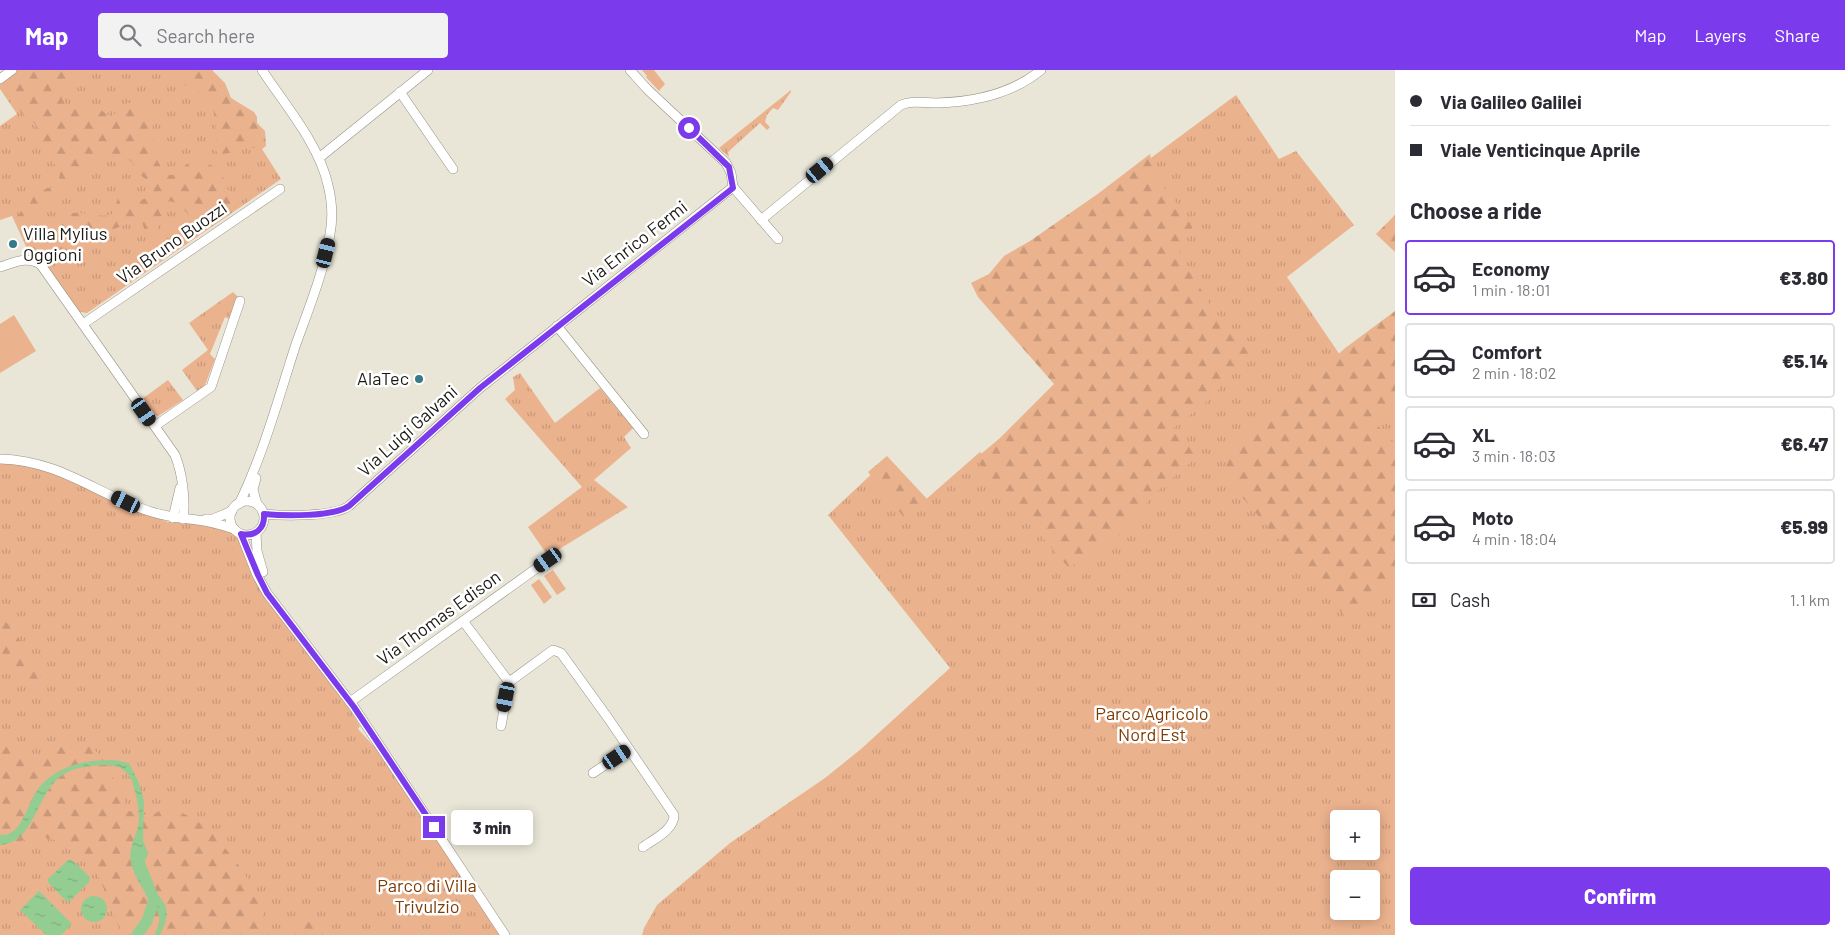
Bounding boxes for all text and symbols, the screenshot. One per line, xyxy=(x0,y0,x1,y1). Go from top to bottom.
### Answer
search box xyxy=(98,13,448,58)
text: Map xyxy=(25,21,68,50)
icon: search xyxy=(116,21,144,49)
text: Search here xyxy=(156,24,255,47)
text: Map xyxy=(1634,24,1666,46)
text: Layers xyxy=(1694,24,1747,46)
text: Share xyxy=(1775,24,1820,46)
text: Via Galileo Galilei xyxy=(1440,90,1582,113)
route start xyxy=(678,117,700,139)
text: Viale Venticinque Aprile xyxy=(1440,138,1640,161)
car xyxy=(803,155,836,185)
street label: Via Enrico Fermi xyxy=(577,195,691,291)
street label: Via Bruno Buozzi xyxy=(112,196,231,288)
text: Choose a ride xyxy=(1410,197,1542,223)
place label: Villa Mylius Oggioni xyxy=(23,222,108,265)
car xyxy=(315,237,336,269)
marker: Villa Mylius Oggioni xyxy=(7,238,19,250)
icon: car xyxy=(1412,255,1457,300)
text: Economy xyxy=(1472,257,1550,280)
text: €3.80 xyxy=(1779,266,1828,289)
text: 1 min · 18:01 xyxy=(1472,280,1550,299)
icon: car xyxy=(1412,338,1457,383)
text: Comfort xyxy=(1472,340,1542,363)
text: €5.14 xyxy=(1782,349,1828,372)
text: 2 min · 18:02 xyxy=(1472,363,1556,382)
place label: AlaTec xyxy=(357,367,409,389)
marker: AlaTec xyxy=(413,373,425,385)
street label: Via Luigi Galvani xyxy=(353,380,462,481)
car xyxy=(129,395,158,429)
icon: car xyxy=(1412,421,1457,466)
text: XL xyxy=(1472,423,1495,446)
text: €6.47 xyxy=(1781,432,1828,455)
text: 3 min · 18:03 xyxy=(1472,446,1556,465)
car xyxy=(109,489,142,515)
icon: car xyxy=(1412,504,1457,549)
text: Moto xyxy=(1472,506,1514,529)
text: €5.99 xyxy=(1780,515,1828,538)
text: 4 min · 18:04 xyxy=(1472,529,1557,548)
car xyxy=(531,545,564,575)
street label: Via Thomas Edison xyxy=(372,565,505,669)
icon: cash xyxy=(1410,586,1438,614)
text: Cash xyxy=(1450,588,1491,611)
text: 1.1 km xyxy=(1790,590,1830,609)
car xyxy=(495,681,516,713)
park label: Parco Agricolo Nord Est xyxy=(1095,702,1209,745)
car xyxy=(600,742,633,772)
callout: 3 min xyxy=(452,810,534,844)
map controls xyxy=(1330,810,1380,920)
button: + xyxy=(1330,810,1380,860)
route end xyxy=(423,816,445,838)
text: 3 min xyxy=(473,818,511,837)
button: Confirm xyxy=(1410,867,1830,925)
button: − xyxy=(1330,870,1380,920)
park label: Parco di Villa Trivulzio xyxy=(377,874,477,917)

